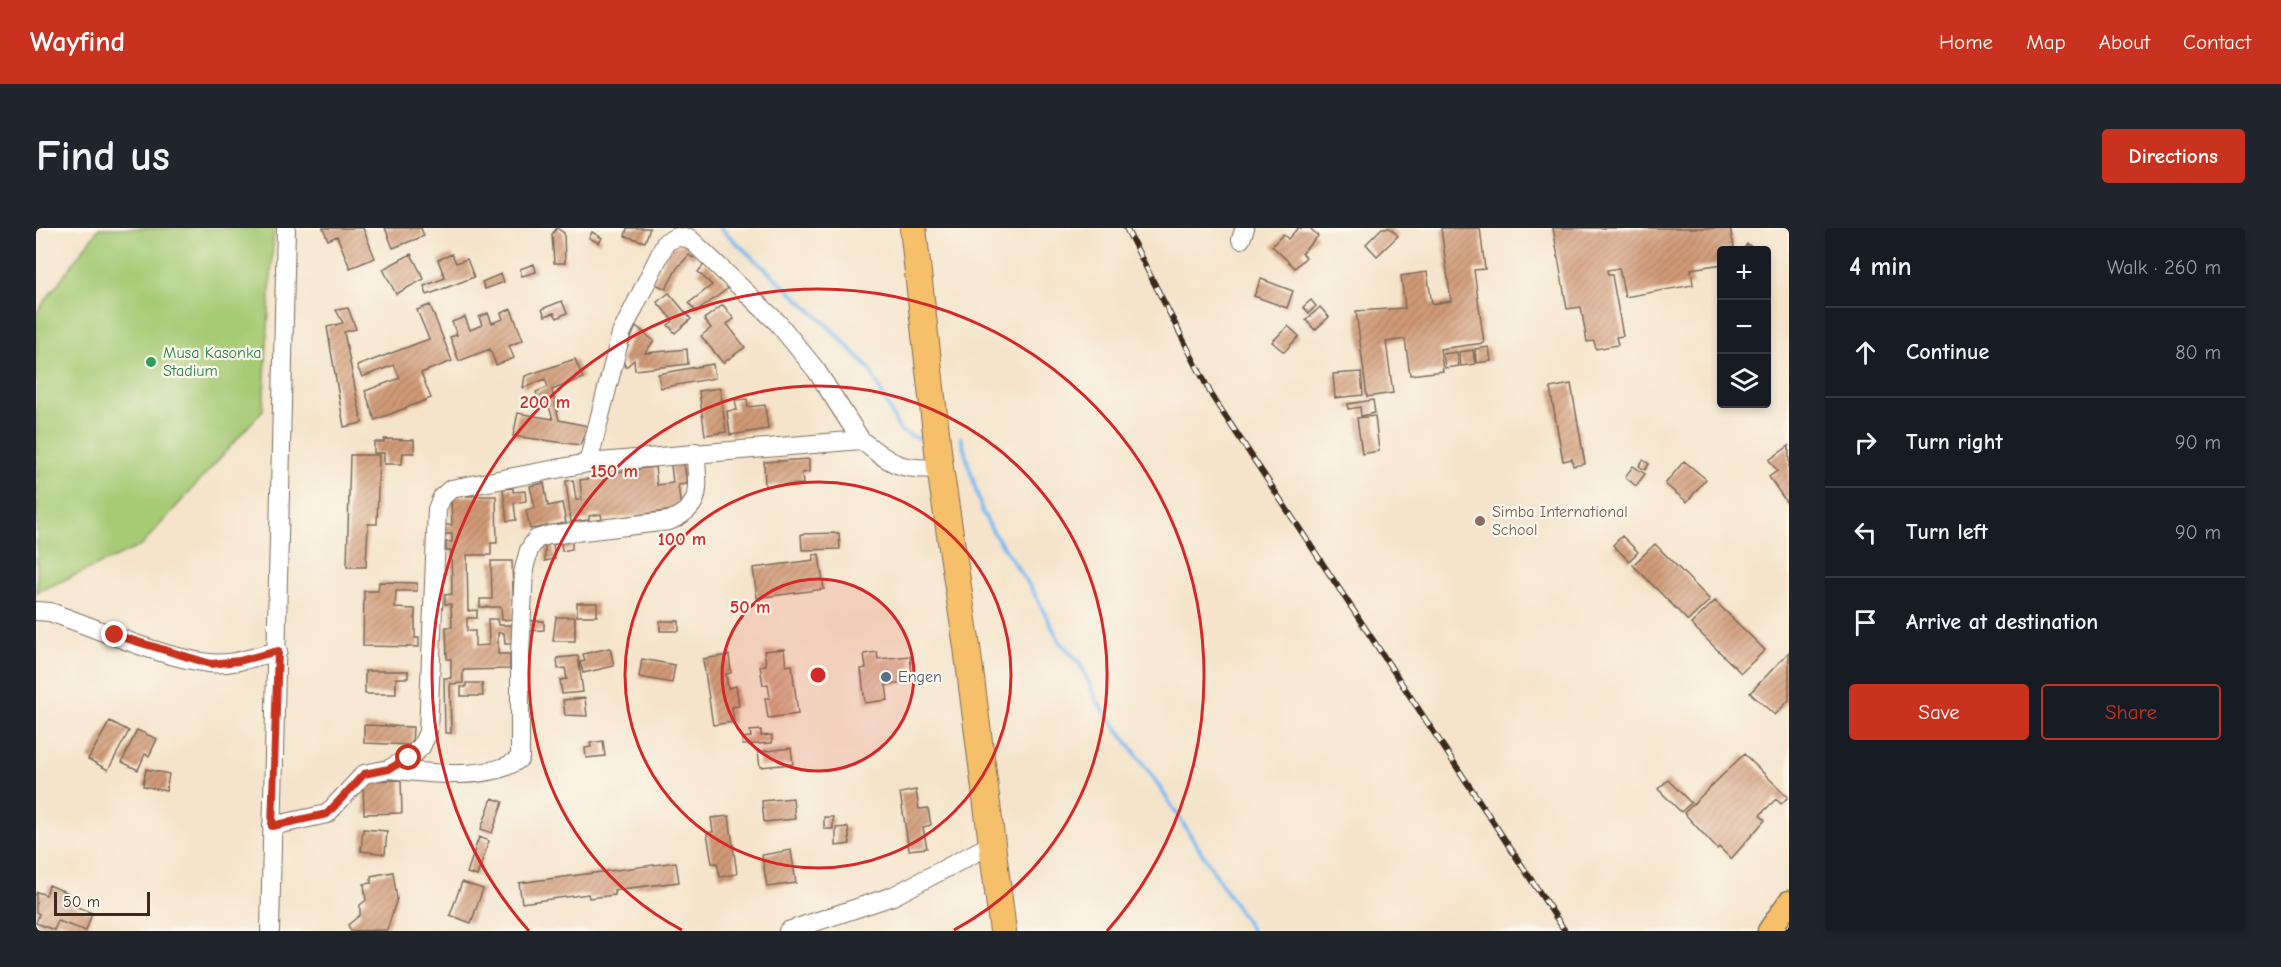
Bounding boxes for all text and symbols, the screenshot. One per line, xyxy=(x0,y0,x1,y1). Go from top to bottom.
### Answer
text: Wayfind xyxy=(30,26,125,58)
text: Home xyxy=(1939,30,1993,54)
text: Map xyxy=(2026,30,2066,54)
text: About xyxy=(2099,30,2150,54)
text: Contact xyxy=(2183,30,2251,54)
button: Directions xyxy=(2102,129,2245,183)
text: Find us xyxy=(36,132,170,181)
map controls xyxy=(1717,246,1771,408)
button: + xyxy=(1717,246,1771,300)
text: 4 min xyxy=(1849,252,1912,282)
text: Walk · 260 m xyxy=(2107,256,2221,279)
button: − xyxy=(1717,300,1771,354)
icon: ahead xyxy=(1849,336,1882,369)
text: Continue xyxy=(1906,339,1989,365)
text: 80 m xyxy=(2175,341,2221,364)
place label: Musa Kasonka Stadium xyxy=(163,344,262,380)
button: layers xyxy=(1717,354,1771,408)
marker: Musa Kasonka Stadium xyxy=(144,355,158,369)
text: 200 m xyxy=(520,392,570,413)
icon: right xyxy=(1849,426,1882,459)
text: Turn right xyxy=(1906,429,2003,455)
text: 90 m xyxy=(2175,431,2221,454)
text: 150 m xyxy=(590,461,638,482)
place label: Simba International School xyxy=(1492,503,1628,539)
marker: Simba International School xyxy=(1473,514,1487,528)
icon: left xyxy=(1849,516,1882,549)
text: Turn left xyxy=(1906,519,1988,545)
text: 90 m xyxy=(2175,521,2221,544)
text: 100 m xyxy=(658,529,706,550)
text: 50 m xyxy=(730,597,770,618)
icon: arrive xyxy=(1849,606,1882,639)
text: Arrive at destination xyxy=(1906,609,2098,635)
route end xyxy=(101,621,127,647)
centre of rings xyxy=(808,665,828,685)
place label: Engen xyxy=(898,668,942,686)
marker: Engen xyxy=(879,670,893,684)
button: Save xyxy=(1849,684,2029,740)
button: Share xyxy=(2041,684,2221,740)
route start xyxy=(395,744,421,770)
scale bar xyxy=(54,889,150,916)
text: 50 m xyxy=(63,893,100,911)

